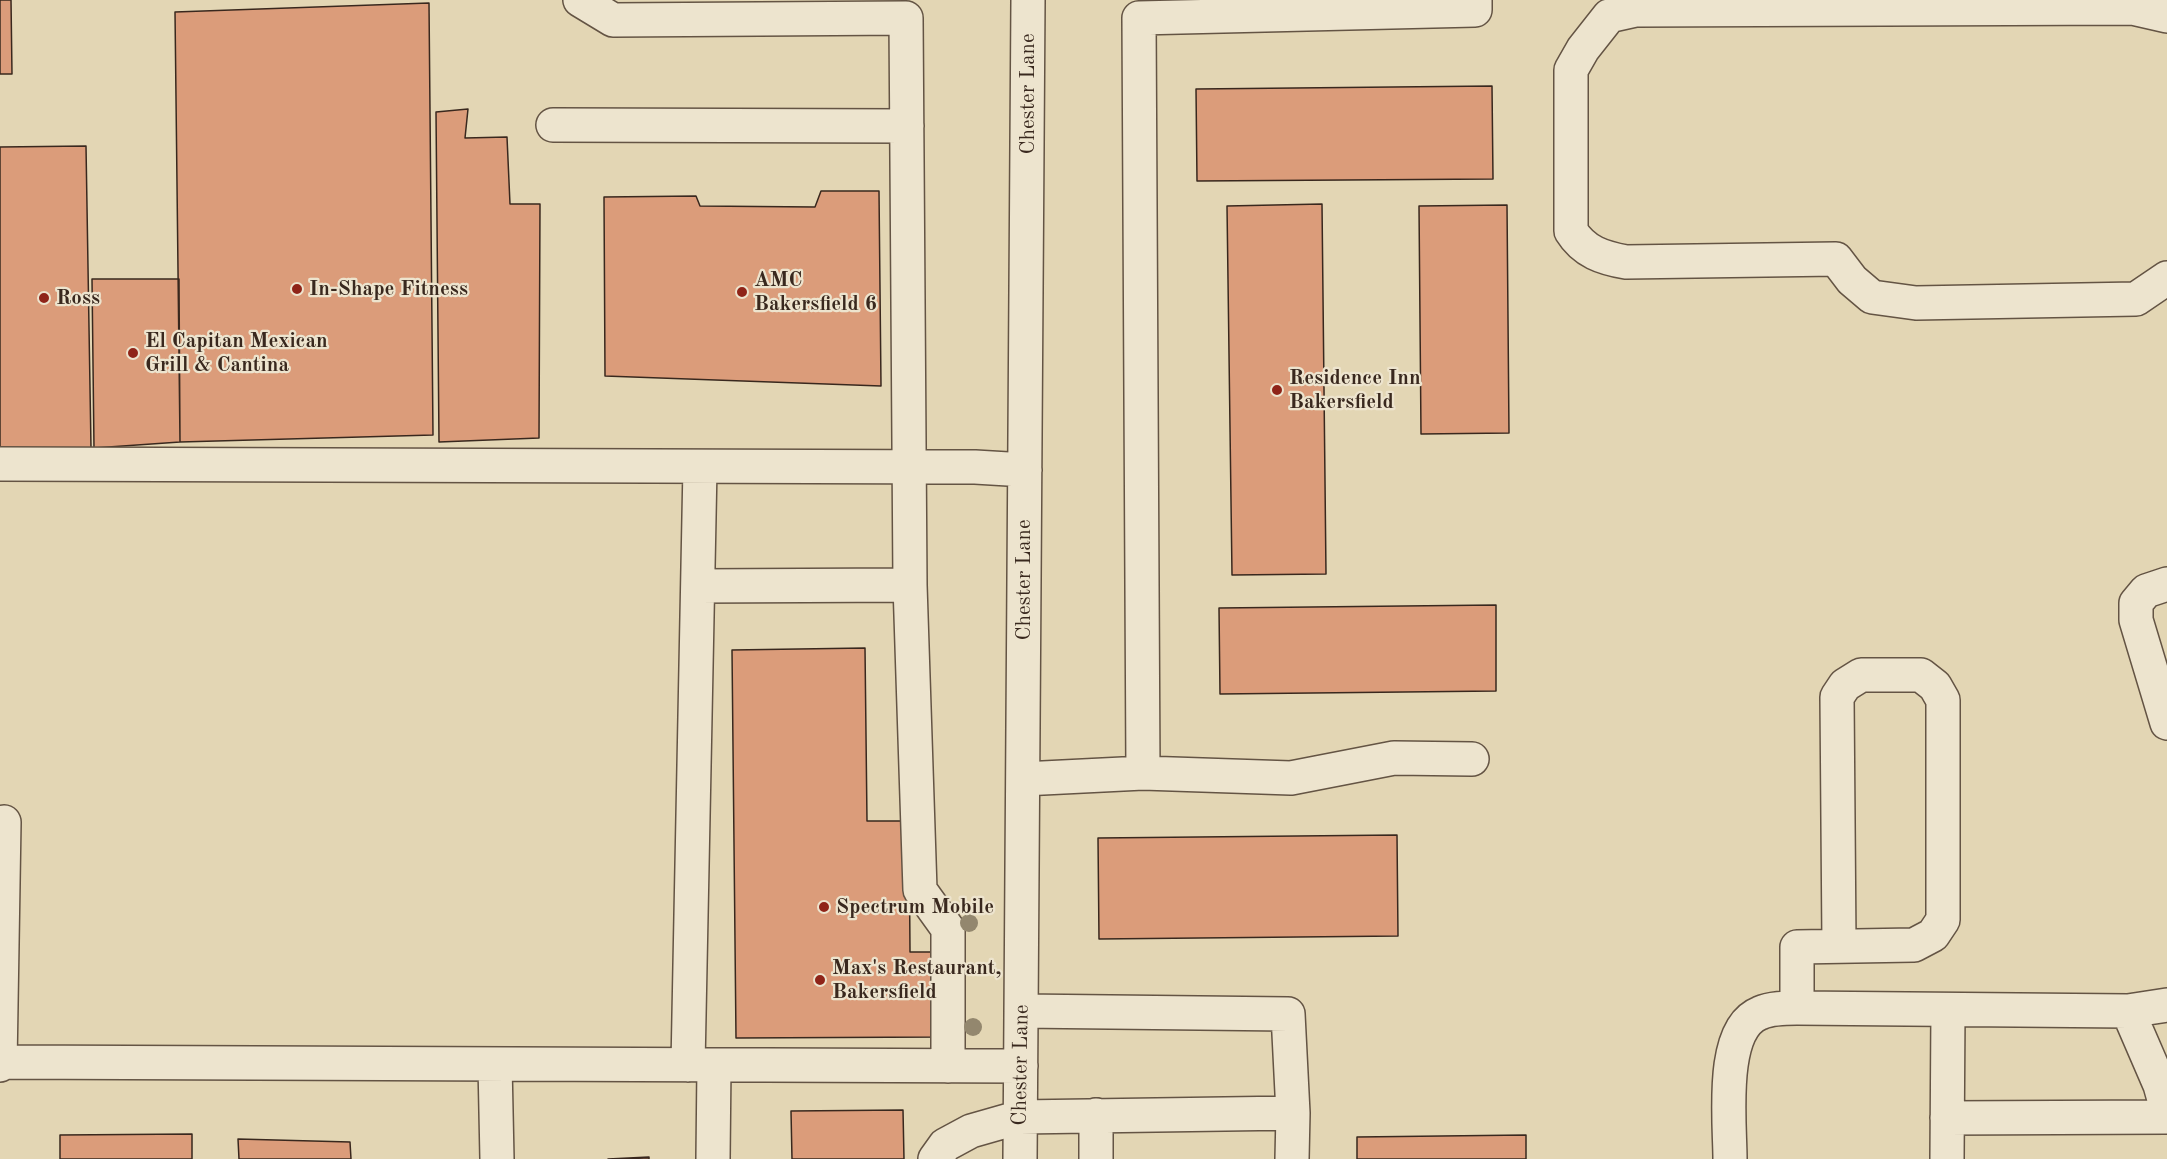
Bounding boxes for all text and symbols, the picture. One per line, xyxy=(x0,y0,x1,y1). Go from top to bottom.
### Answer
street label: Chester Lane xyxy=(1015,33,1041,155)
place label: AMC Bakersfield 6 xyxy=(754,267,877,317)
place label: In-Shape Fitness xyxy=(309,276,468,302)
marker: In-Shape Fitness xyxy=(290,282,304,296)
place label: Ross xyxy=(56,285,100,311)
marker: AMC Bakersfield 6 xyxy=(735,285,749,299)
marker: Ross xyxy=(37,291,51,305)
place label: El Capitan Mexican Grill & Cantina xyxy=(145,328,328,378)
marker: El Capitan Mexican Grill & Cantina xyxy=(126,346,140,360)
place label: Residence Inn Bakersfield xyxy=(1289,365,1421,415)
marker: Residence Inn Bakersfield xyxy=(1270,383,1284,397)
street label: Chester Lane xyxy=(1011,519,1037,641)
place label: Spectrum Mobile xyxy=(836,894,994,920)
marker: Spectrum Mobile xyxy=(817,900,831,914)
place label: Max's Restaurant, Bakersfield xyxy=(832,955,1001,1005)
marker: Max's Restaurant, Bakersfield xyxy=(813,973,827,987)
street label: Chester Lane xyxy=(1007,1004,1035,1126)

